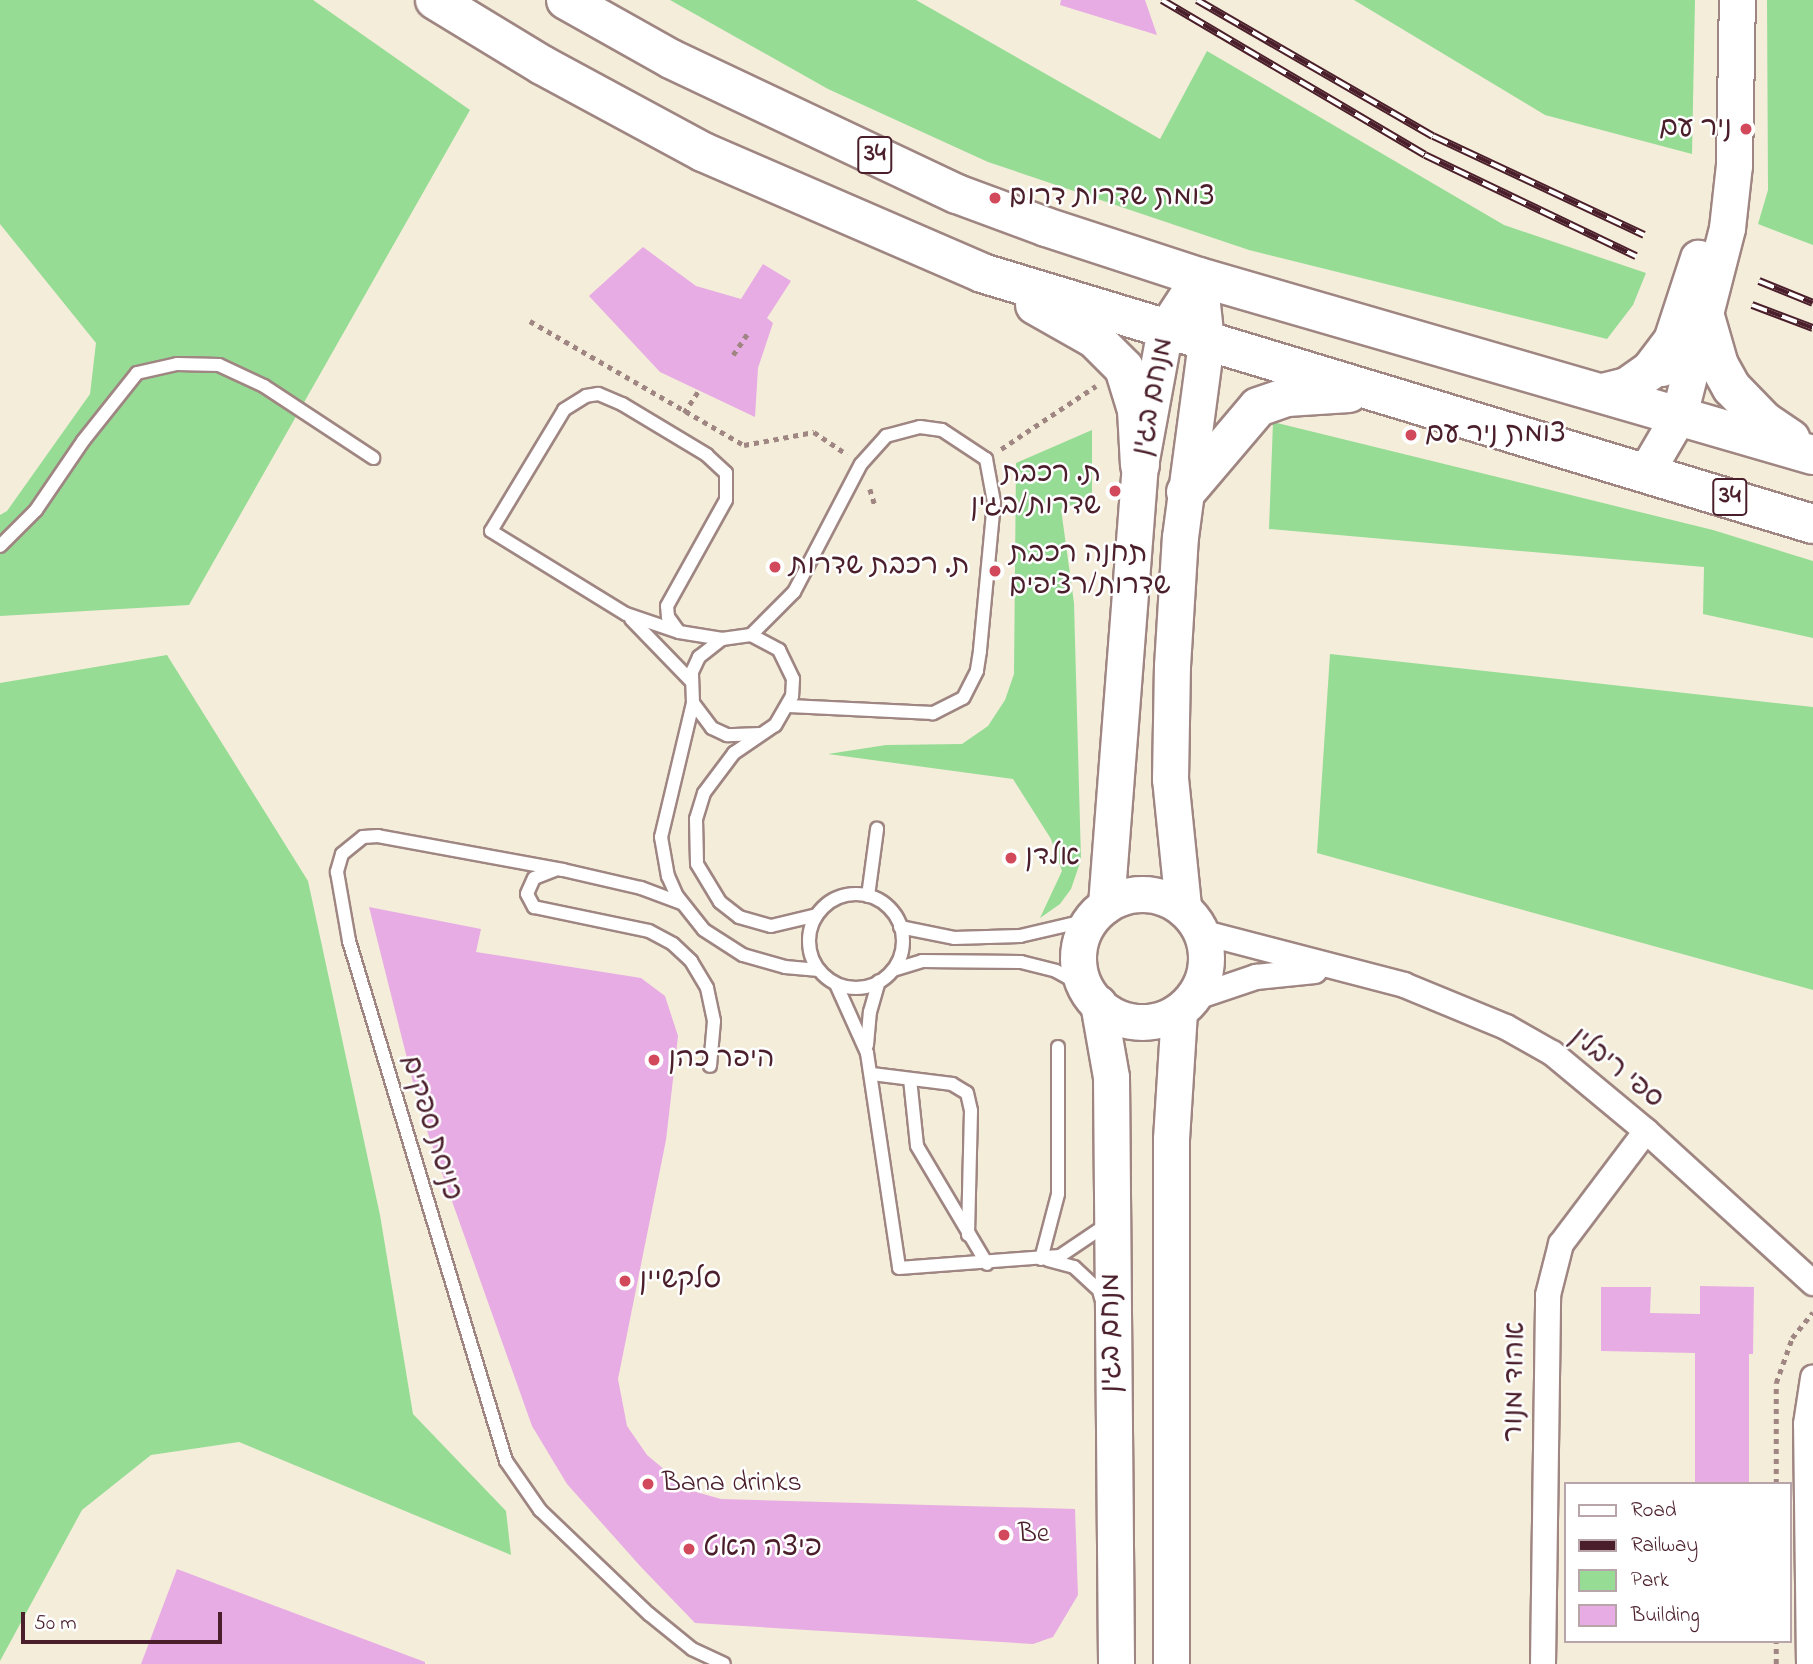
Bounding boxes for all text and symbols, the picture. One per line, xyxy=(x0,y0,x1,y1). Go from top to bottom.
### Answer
place label: ניר עם xyxy=(1659,112,1732,146)
marker: ניר עם xyxy=(1738,121,1754,137)
road number: 34 xyxy=(856,132,894,178)
place label: צומת שדרות דרום xyxy=(1009,181,1215,215)
marker: צומת שדרות דרום xyxy=(987,190,1003,206)
street label: מנחם בגין xyxy=(1126,335,1182,459)
place label: צומת ניר עם xyxy=(1425,418,1566,452)
marker: צומת ניר עם xyxy=(1403,427,1419,443)
place label: ת. רכבת שדרות/בגין xyxy=(970,458,1101,524)
road number: 34 xyxy=(1711,475,1749,520)
marker: ת. רכבת שדרות/בגין xyxy=(1107,483,1123,499)
place label: תחנה רכבת שדרות/רציפים xyxy=(1009,538,1171,604)
place label: ת. רכבת שדרות xyxy=(789,550,970,584)
marker: ת. רכבת שדרות xyxy=(767,559,783,575)
marker: תחנה רכבת שדרות/רציפים xyxy=(987,563,1003,579)
place label: אלדן xyxy=(1025,841,1080,875)
marker: אלדן xyxy=(1003,850,1019,866)
street label: ספי ריבלין xyxy=(1562,1021,1670,1117)
place label: היפר כהן xyxy=(668,1043,775,1077)
street label: כניסת ספקים xyxy=(392,1051,468,1205)
marker: היפר כהן xyxy=(646,1052,662,1068)
place label: סלקשיין xyxy=(639,1264,721,1298)
marker: סלקשיין xyxy=(617,1273,633,1289)
street label: מנחם בגין xyxy=(1095,1273,1129,1393)
street label: אהוד מנור xyxy=(1498,1322,1534,1442)
place label: Bana drinks xyxy=(662,1467,802,1501)
marker: Bana drinks xyxy=(640,1476,656,1492)
legend xyxy=(1564,1482,1792,1643)
text: Road xyxy=(1631,1496,1677,1526)
place label: Be xyxy=(1018,1518,1049,1552)
marker: Be xyxy=(996,1527,1012,1543)
text: Railway xyxy=(1631,1531,1698,1561)
place label: פיצה האט xyxy=(703,1532,822,1566)
marker: פיצה האט xyxy=(681,1541,697,1557)
text: Park xyxy=(1631,1566,1669,1596)
scale bar xyxy=(24,1598,226,1642)
text: Building xyxy=(1631,1601,1700,1631)
text: 50 m xyxy=(34,1609,77,1639)

